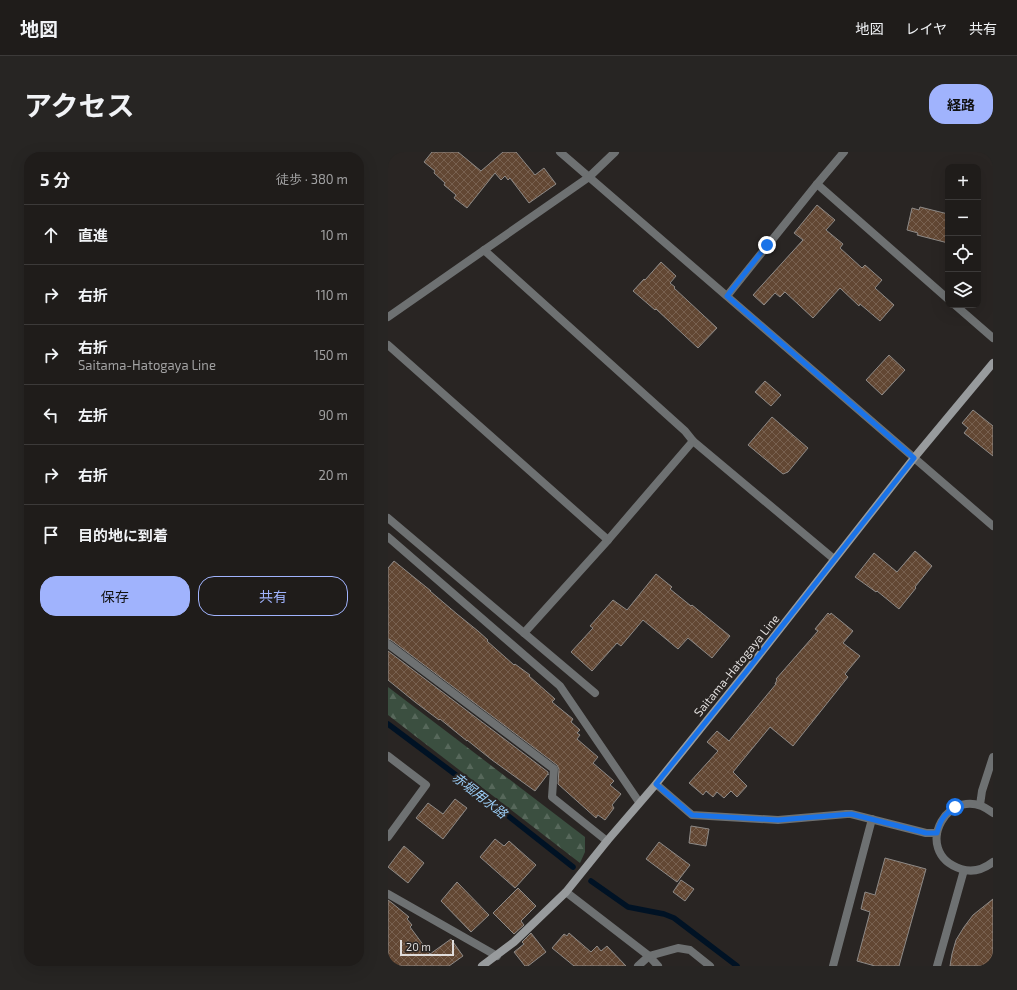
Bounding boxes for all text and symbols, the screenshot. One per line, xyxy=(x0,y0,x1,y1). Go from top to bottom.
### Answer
text: 地図 xyxy=(20,17,58,40)
text: 地図 xyxy=(855,20,883,37)
text: レイヤ xyxy=(905,20,947,37)
text: 共有 xyxy=(969,20,997,37)
button: 経路 xyxy=(929,84,993,124)
text: アクセス xyxy=(24,88,135,122)
map controls xyxy=(945,164,981,308)
button: + xyxy=(945,164,981,200)
text: 5 分 xyxy=(40,169,70,189)
text: 徒歩 · 380 m xyxy=(276,171,348,187)
button: − xyxy=(945,200,981,236)
icon: ahead xyxy=(40,224,62,246)
text: 直進 xyxy=(78,226,108,244)
text: 10 m xyxy=(321,227,348,243)
route end xyxy=(758,236,776,254)
button: locate xyxy=(945,236,981,272)
button: layers xyxy=(945,272,981,308)
icon: right xyxy=(40,284,62,306)
text: 右折 xyxy=(78,286,108,304)
text: 110 m xyxy=(316,287,348,303)
text: 右折 xyxy=(78,338,108,356)
icon: right xyxy=(40,344,62,366)
text: 150 m xyxy=(314,347,348,363)
text: Saitama-Hatogaya Line xyxy=(78,357,216,373)
icon: left xyxy=(40,404,62,426)
text: 左折 xyxy=(78,406,108,424)
text: 90 m xyxy=(318,407,348,423)
icon: right xyxy=(40,464,62,486)
text: 右折 xyxy=(78,466,108,484)
text: 20 m xyxy=(319,467,348,483)
icon: arrive xyxy=(40,524,62,546)
text: 目的地に到着 xyxy=(78,526,168,544)
button: 保存 xyxy=(40,576,190,616)
button: 共有 xyxy=(198,576,348,616)
street label: Saitama-Hatogaya Line xyxy=(691,611,781,719)
water label: 赤堀用水路 xyxy=(449,769,511,822)
route start xyxy=(946,798,964,816)
scale bar xyxy=(400,938,454,957)
text: 20 m xyxy=(406,940,431,953)

